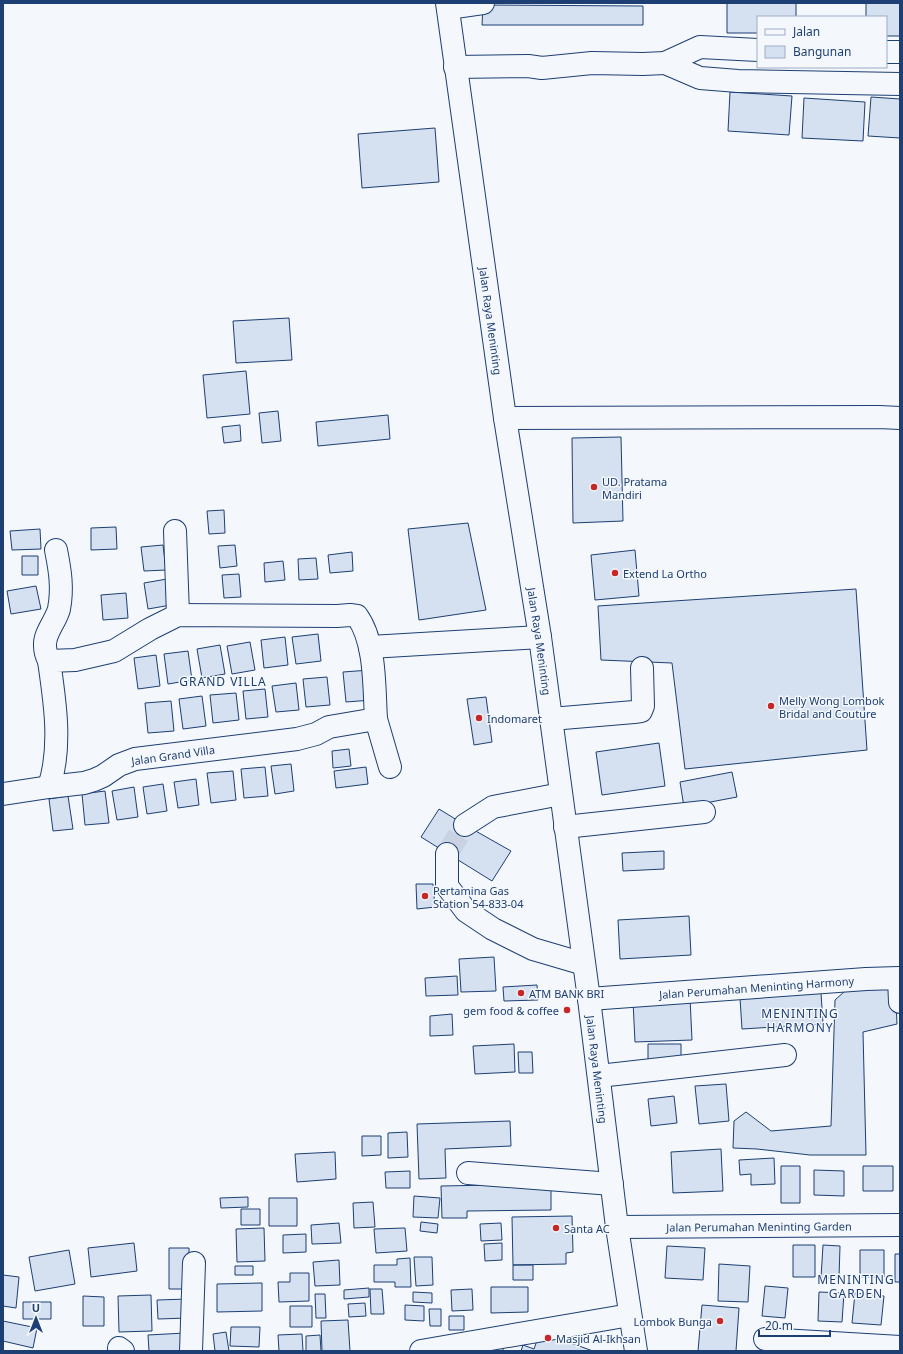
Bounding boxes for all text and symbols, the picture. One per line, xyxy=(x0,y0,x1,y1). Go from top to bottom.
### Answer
legend xyxy=(757,16,887,68)
text: Jalan xyxy=(792,23,820,40)
text: Bangunan xyxy=(793,43,851,60)
street label: Jalan Raya Meninting xyxy=(476,265,506,376)
place label: UD. Pratama Mandiri xyxy=(602,474,667,502)
marker: UD. Pratama Mandiri xyxy=(589,482,599,492)
place label: Extend La Ortho xyxy=(623,566,707,581)
marker: Extend La Ortho xyxy=(610,568,620,578)
street label: Jalan Raya Meninting xyxy=(525,585,555,696)
district label: GRAND VILLA xyxy=(179,673,267,690)
place label: Melly Wong Lombok Bridal and Couture xyxy=(779,693,885,721)
marker: Melly Wong Lombok Bridal and Couture xyxy=(766,701,776,711)
place label: Indomaret xyxy=(487,711,542,726)
marker: Indomaret xyxy=(474,713,484,723)
street label: Jalan Grand Villa xyxy=(129,742,216,768)
place label: Pertamina Gas Station 54-833-04 xyxy=(433,883,524,911)
marker: Pertamina Gas Station 54-833-04 xyxy=(420,891,430,901)
street label: Jalan Perumahan Meninting Harmony xyxy=(658,972,855,1001)
place label: ATM BANK BRI xyxy=(529,986,604,1001)
marker: ATM BANK BRI xyxy=(516,988,526,998)
place label: gem food & coffee xyxy=(463,1003,559,1018)
marker: gem food & coffee xyxy=(562,1005,572,1015)
district label: MENINTING HARMONY xyxy=(761,1005,839,1036)
street label: Jalan Raya Meninting xyxy=(583,1014,612,1124)
street label: Jalan Perumahan Meninting Garden xyxy=(665,1218,852,1234)
place label: Santa AC xyxy=(564,1221,610,1236)
marker: Santa AC xyxy=(551,1223,561,1233)
district label: MENINTING GARDEN xyxy=(817,1271,895,1302)
north arrow xyxy=(16,1298,56,1338)
text: U xyxy=(32,1300,40,1315)
scale bar xyxy=(759,1312,830,1338)
place label: Lombok Bunga xyxy=(633,1314,712,1329)
marker: Lombok Bunga xyxy=(715,1316,725,1326)
text: 20 m xyxy=(765,1317,793,1334)
place label: Masjid Al-Ikhsan xyxy=(556,1331,641,1346)
marker: Masjid Al-Ikhsan xyxy=(543,1333,553,1343)

